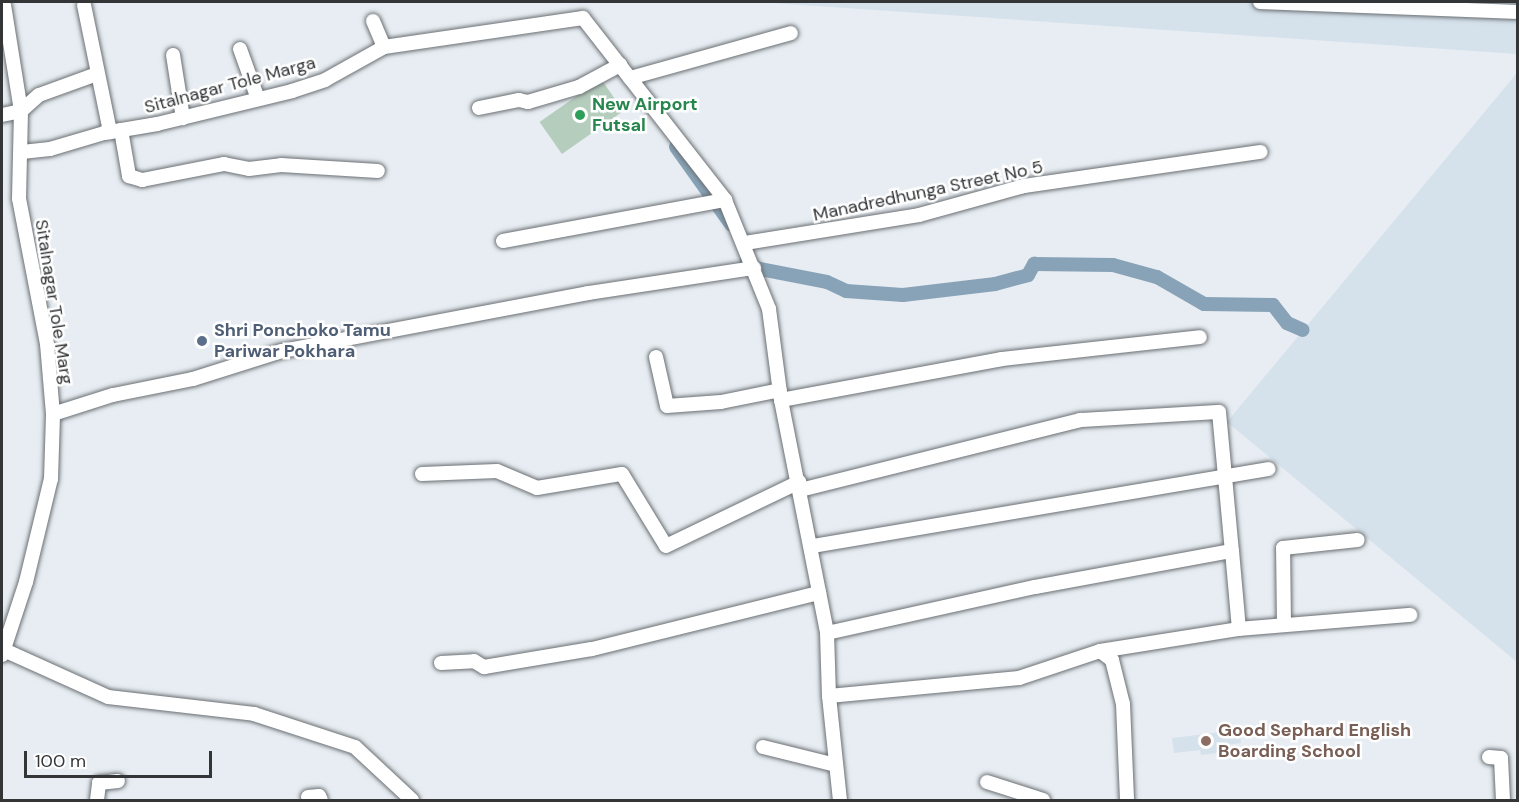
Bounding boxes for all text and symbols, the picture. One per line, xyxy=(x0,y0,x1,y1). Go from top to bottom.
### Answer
street label: Sitalnagar Tole Marga xyxy=(142,52,318,118)
place label: New Airport Futsal xyxy=(592,94,698,136)
marker: New Airport Futsal xyxy=(573,108,587,122)
street label: Manadredhunga Street No 5 xyxy=(811,156,1045,226)
street label: Sitalnagar Tole Marg xyxy=(30,218,78,386)
place label: Shri Ponchoko Tamu Pariwar Pokhara xyxy=(214,320,391,362)
marker: Shri Ponchoko Tamu Pariwar Pokhara xyxy=(195,334,209,348)
place label: Good Sephard English Boarding School xyxy=(1218,720,1411,762)
marker: Good Sephard English Boarding School xyxy=(1199,734,1213,748)
scale bar xyxy=(27,739,214,777)
text: 100 m xyxy=(35,749,86,773)

